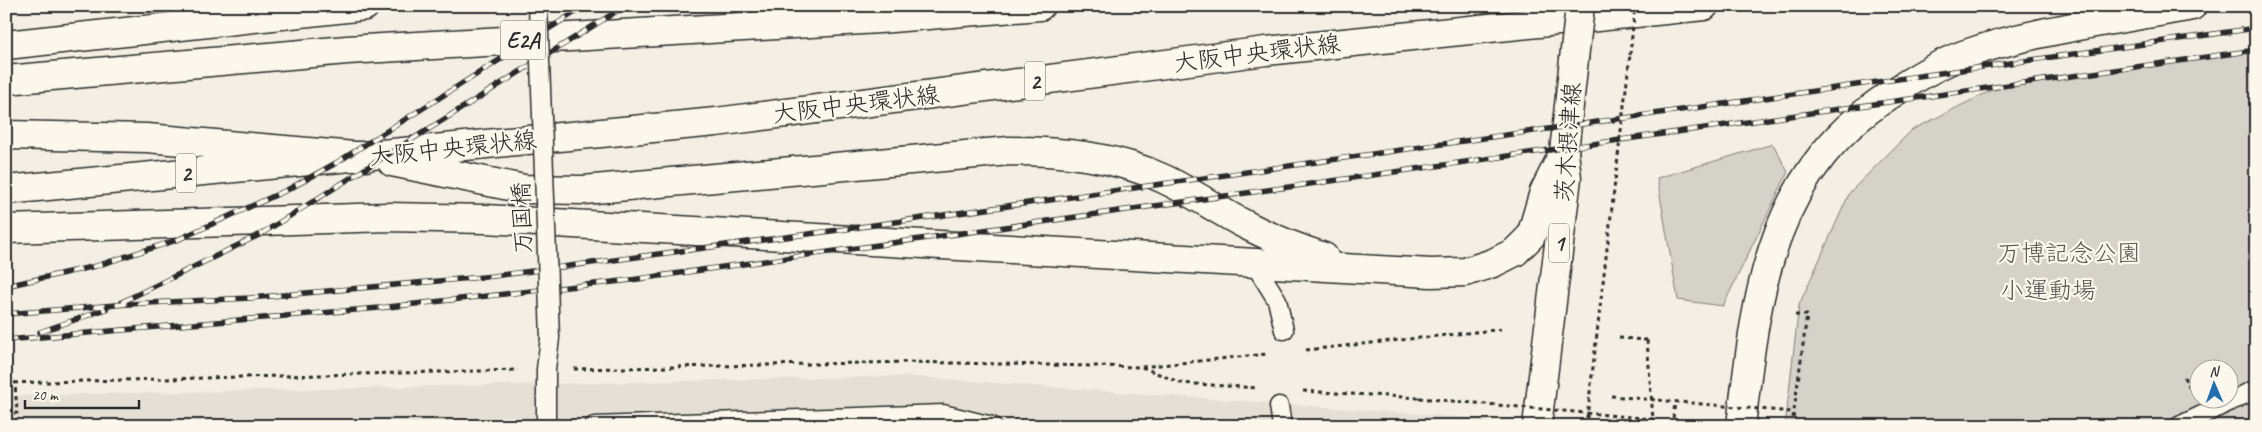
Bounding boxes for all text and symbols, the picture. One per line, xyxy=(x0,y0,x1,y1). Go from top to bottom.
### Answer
road number: E2A xyxy=(500,20,546,60)
street label: 大阪中央環状線 xyxy=(1172,28,1342,78)
road number: 2 xyxy=(1025,61,1045,100)
street label: 大阪中央環状線 xyxy=(771,79,941,129)
street label: 茨木摂津線 xyxy=(1549,81,1587,203)
street label: 大阪中央環状線 xyxy=(368,124,538,172)
road number: 2 xyxy=(176,154,196,192)
street label: 万国橋 xyxy=(506,181,538,255)
road number: 1 xyxy=(1549,224,1569,262)
park label: 万博記念公園 xyxy=(1997,238,2141,268)
park label: 小運動場 xyxy=(2000,275,2096,305)
north arrow xyxy=(2190,360,2240,410)
text: N xyxy=(2209,363,2221,380)
scale bar xyxy=(25,377,139,409)
text: 20 m xyxy=(32,386,59,405)

